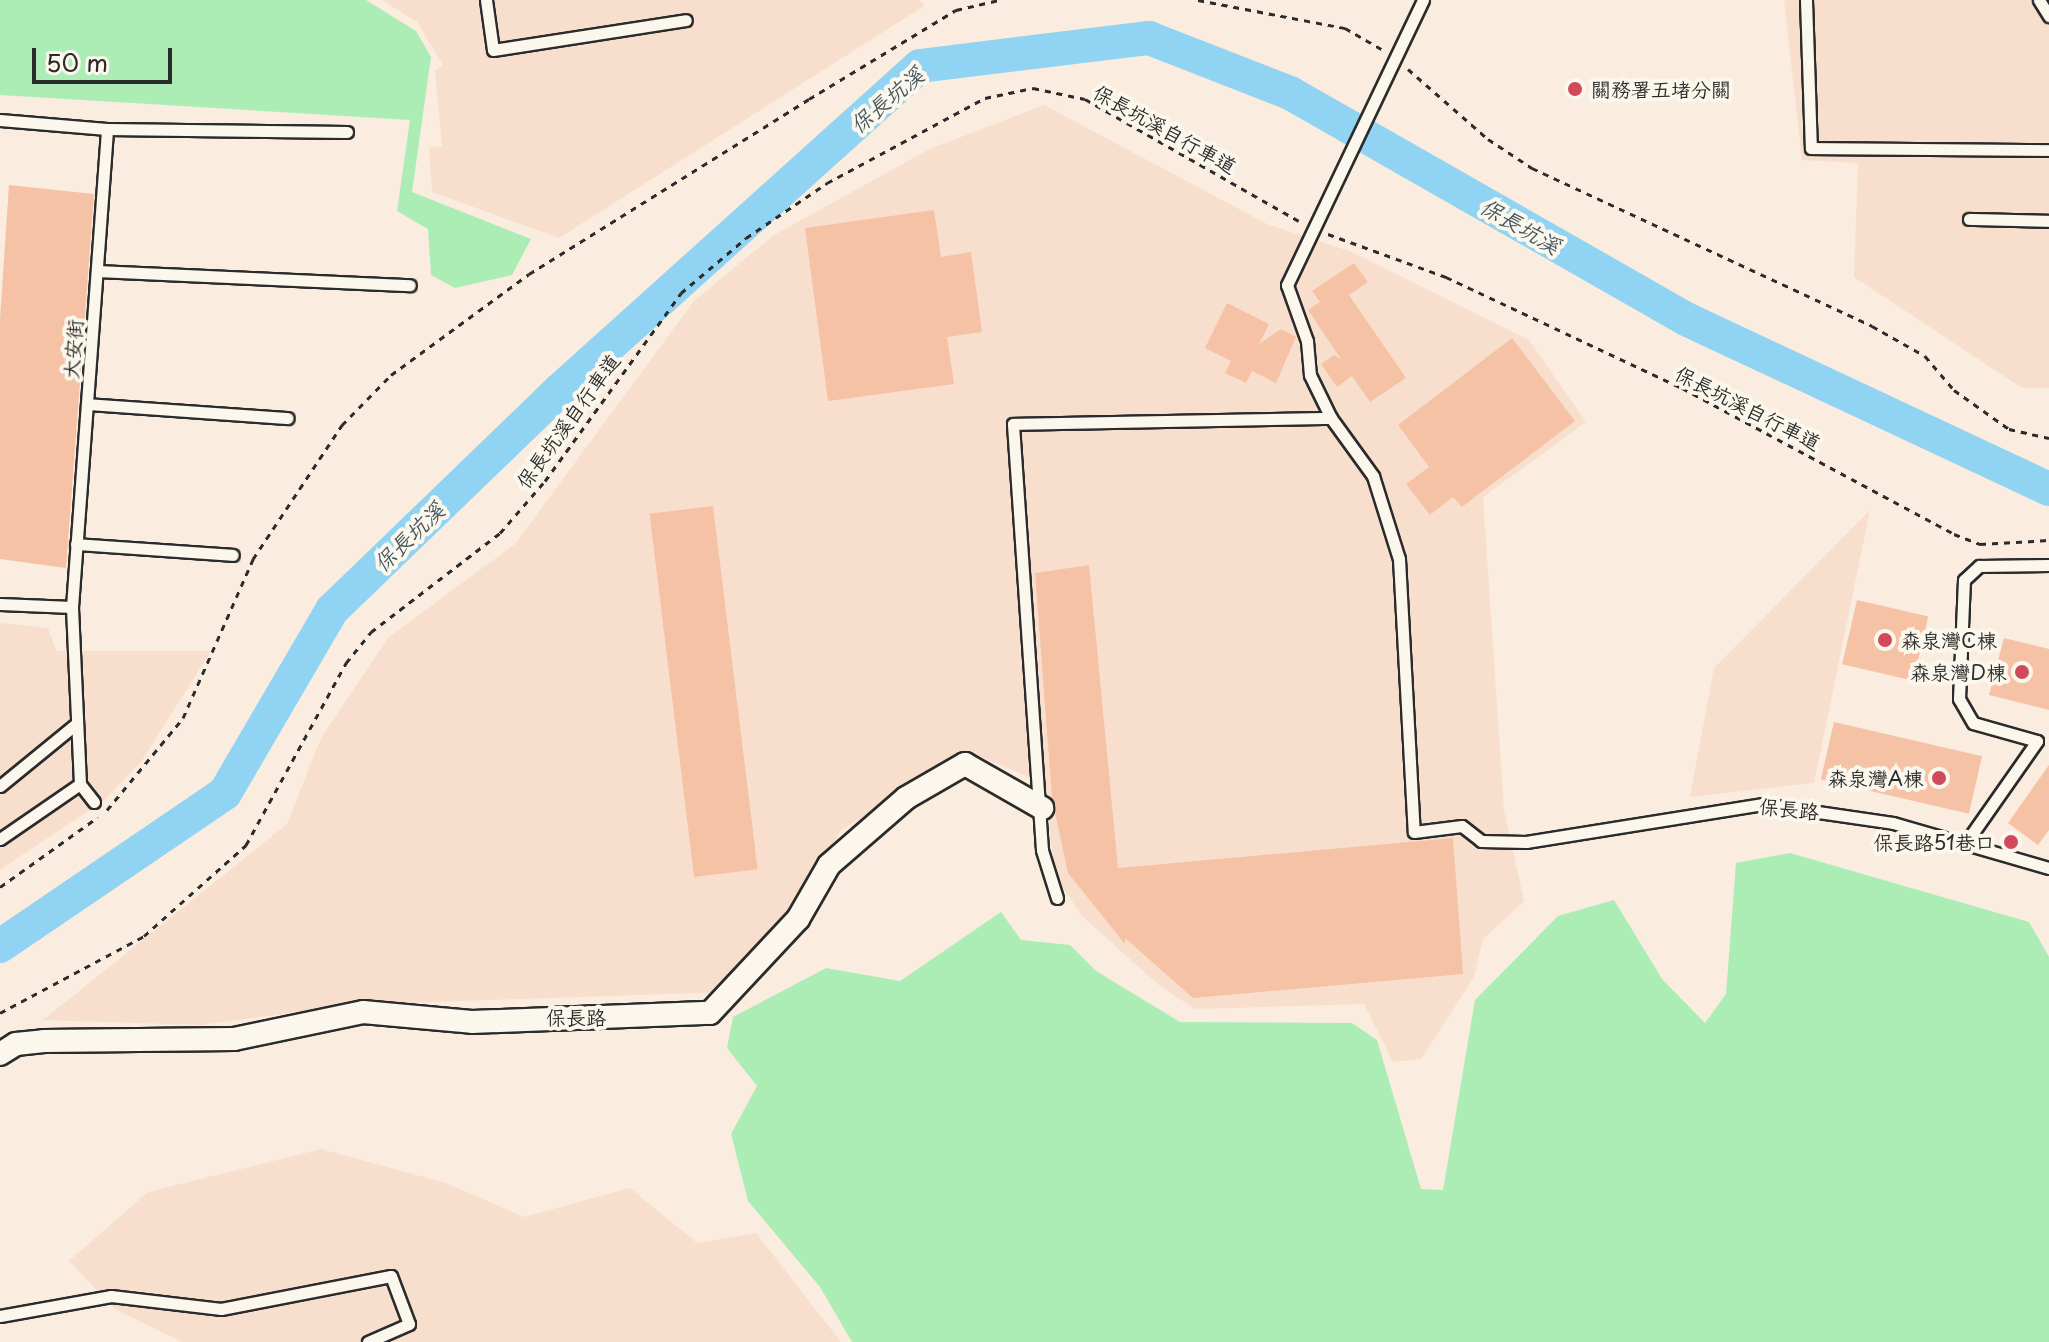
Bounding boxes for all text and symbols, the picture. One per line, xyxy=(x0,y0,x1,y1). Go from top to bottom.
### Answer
scale bar xyxy=(36,32,176,82)
text: 50 m xyxy=(46,44,108,80)
water label: 保長坑溪 xyxy=(844,61,928,137)
place label: 關務署五堵分關 xyxy=(1591,77,1731,101)
street label: 保長坑溪自行車道 xyxy=(1089,80,1241,178)
marker: 關務署五堵分關 xyxy=(1566,80,1584,98)
water label: 保長坑溪 xyxy=(1476,192,1566,258)
street label: 大安街 xyxy=(59,318,87,380)
street label: 保長坑溪自行車道 xyxy=(511,349,625,493)
street label: 保長坑溪自行車道 xyxy=(1671,361,1825,455)
water label: 保長坑溪 xyxy=(367,496,449,576)
place label: 森泉灣C棟 xyxy=(1901,628,1996,652)
marker: 森泉灣C棟 xyxy=(1876,631,1894,649)
place label: 森泉灣D棟 xyxy=(1910,660,2006,684)
marker: 森泉灣D棟 xyxy=(2013,663,2031,681)
place label: 森泉灣A棟 xyxy=(1828,766,1923,790)
marker: 森泉灣A棟 xyxy=(1930,769,1948,787)
street label: 保長路 xyxy=(1758,794,1820,824)
place label: 保長路51巷口 xyxy=(1874,830,1995,854)
marker: 保長路51巷口 xyxy=(2002,833,2020,851)
street label: 保長路 xyxy=(546,1005,606,1029)

